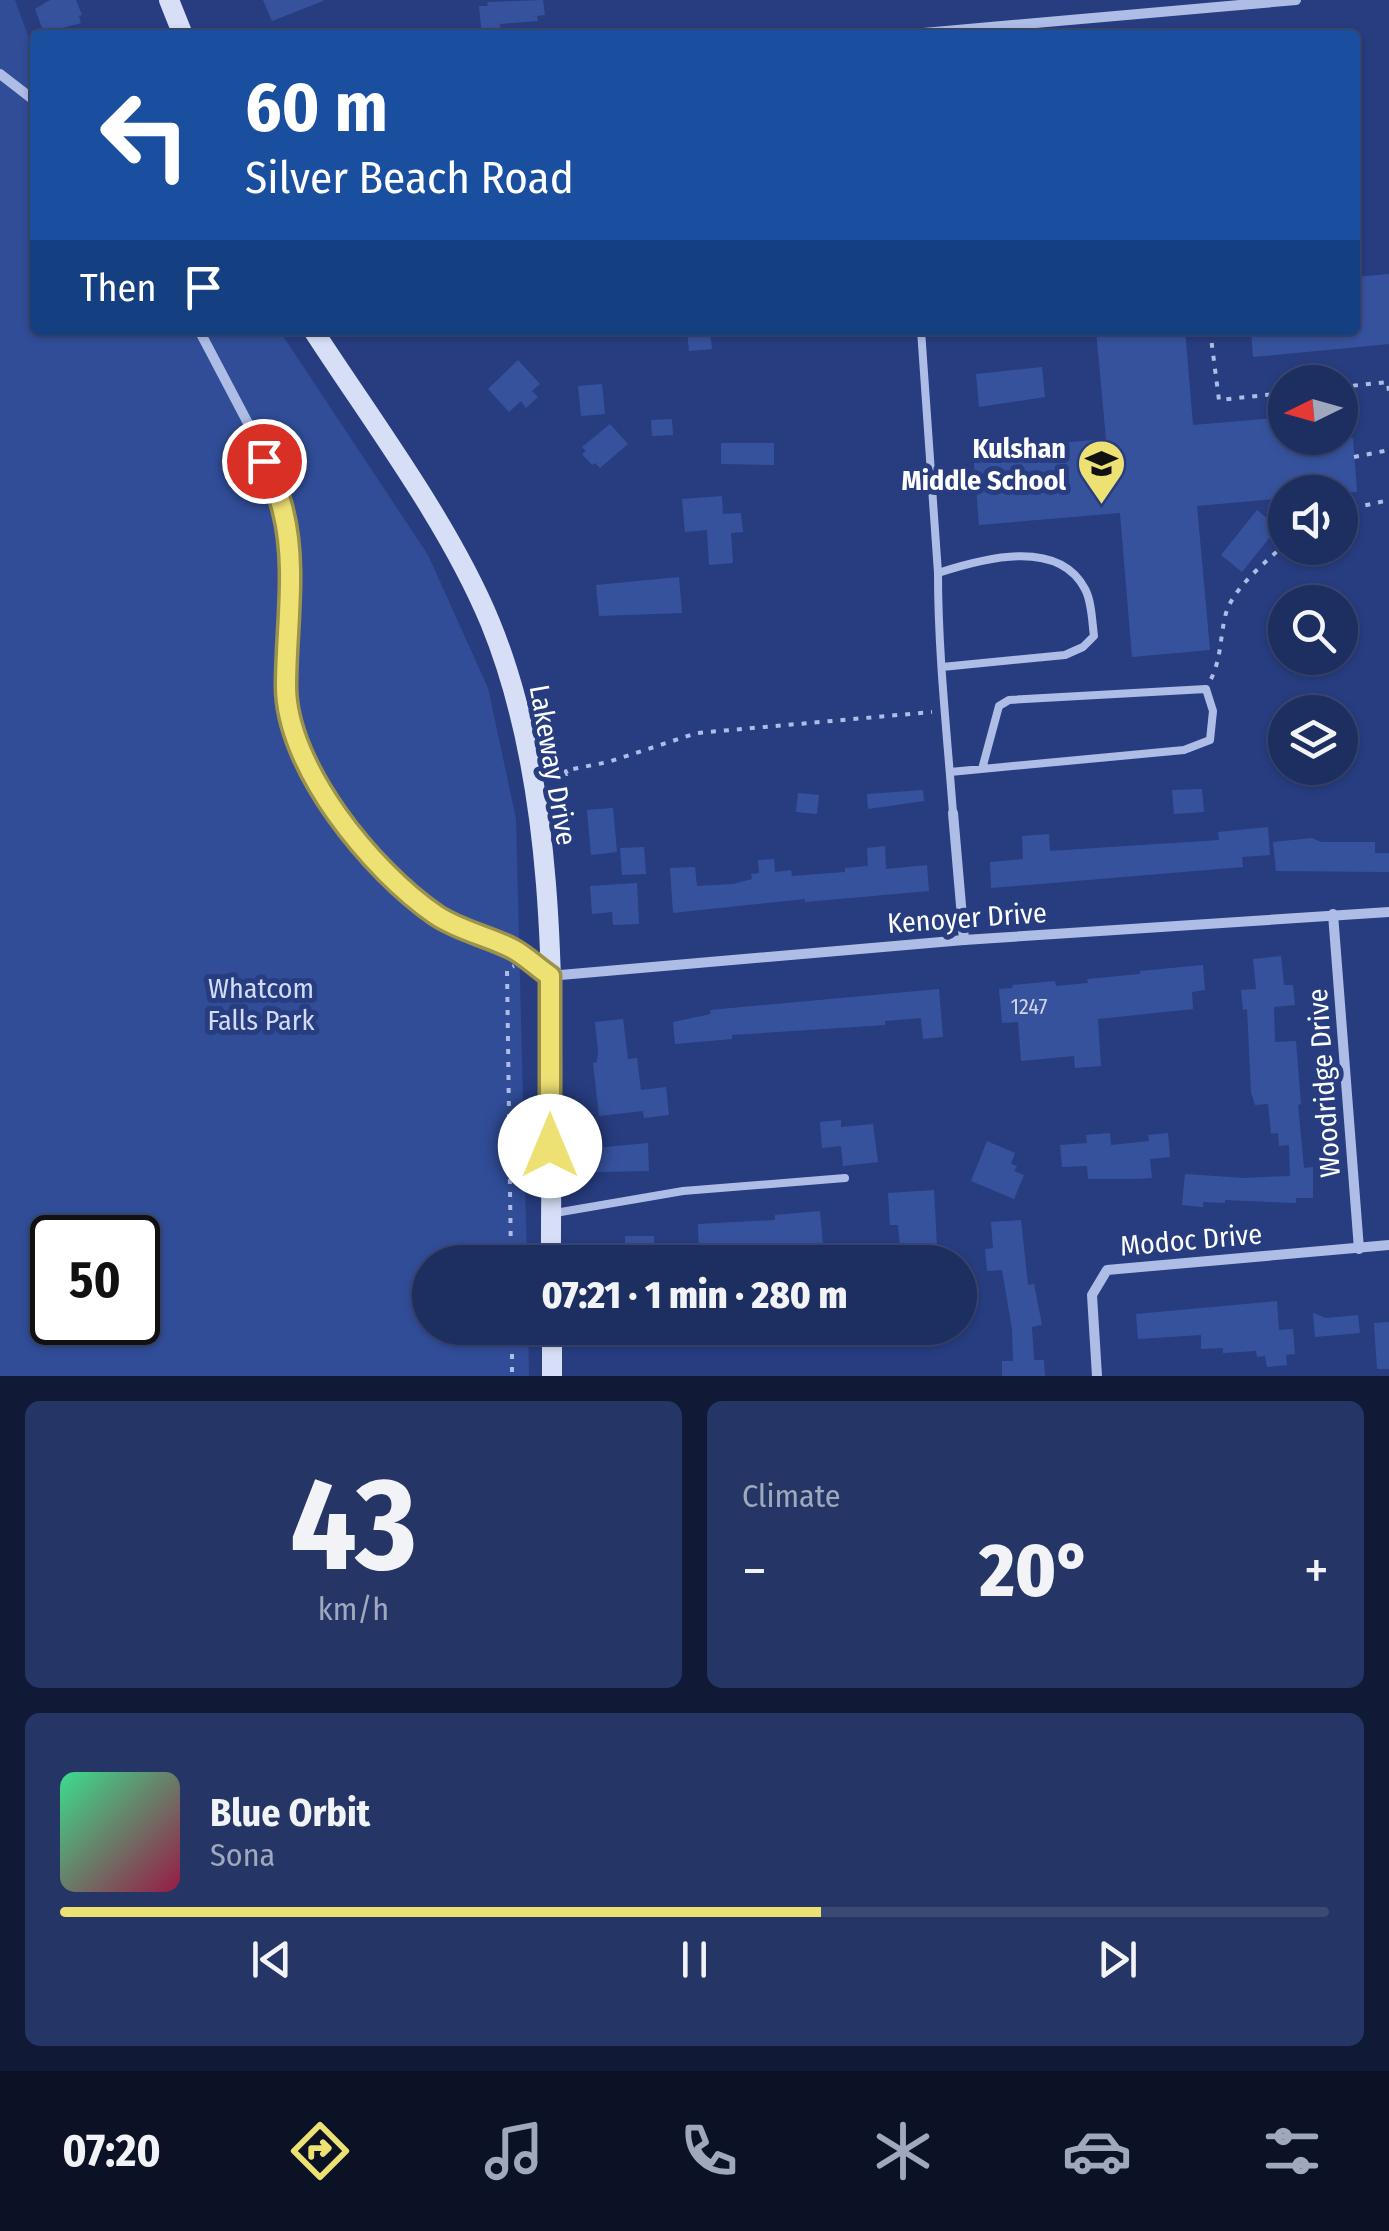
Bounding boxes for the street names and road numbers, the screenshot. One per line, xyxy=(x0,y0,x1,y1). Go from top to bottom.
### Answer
street label: Lakeway Drive xyxy=(523,682,583,848)
street label: Kenoyer Drive xyxy=(886,896,1048,940)
street label: Woodridge Drive xyxy=(1301,987,1347,1179)
street label: Modoc Drive xyxy=(1119,1217,1263,1263)

